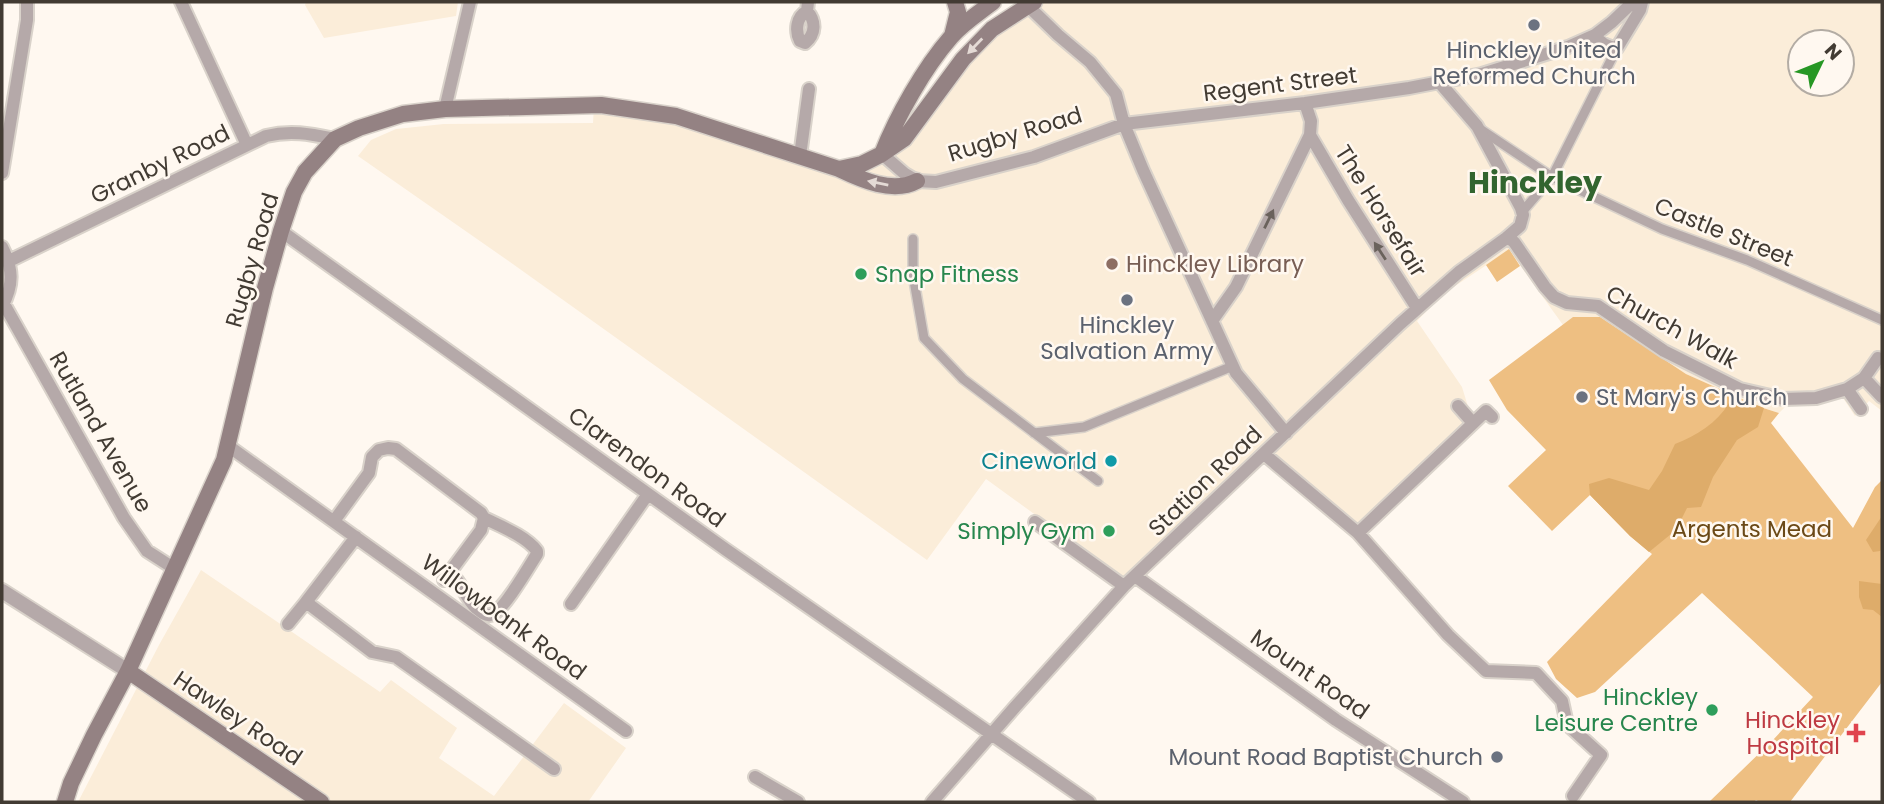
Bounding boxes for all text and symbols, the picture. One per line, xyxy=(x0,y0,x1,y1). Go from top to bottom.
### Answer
marker: Hinckley United Reformed Church xyxy=(1526,17,1542,33)
north arrow xyxy=(1786,28,1856,98)
place label: Hinckley United Reformed Church xyxy=(1432,34,1636,92)
one-way arrow xyxy=(967,37,983,54)
text: N xyxy=(1818,37,1848,66)
street label: Regent Street xyxy=(1201,59,1359,109)
street label: Rugby Road xyxy=(944,98,1086,170)
street label: Granby Road xyxy=(85,116,235,212)
street label: The Horsefair xyxy=(1328,139,1434,283)
district label: Hinckley xyxy=(1468,161,1602,204)
one-way arrow xyxy=(867,177,889,188)
street label: Rugby Road xyxy=(218,189,286,331)
street label: Castle Street xyxy=(1650,190,1798,274)
one-way arrow xyxy=(1263,209,1275,229)
one-way arrow xyxy=(1374,241,1387,261)
place label: Hinckley Library xyxy=(1126,248,1304,280)
marker: Hinckley Library xyxy=(1104,256,1120,272)
place label: Snap Fitness xyxy=(875,258,1019,290)
marker: Snap Fitness xyxy=(853,266,869,282)
street label: Church Walk xyxy=(1600,278,1744,376)
marker: Hinckley Salvation Army xyxy=(1119,292,1135,308)
place label: Hinckley Salvation Army xyxy=(1040,309,1214,367)
street label: Rutland Avenue xyxy=(42,346,160,518)
place label: St Mary's Church xyxy=(1596,381,1787,413)
marker: St Mary's Church xyxy=(1574,389,1590,405)
street label: Clarendon Road xyxy=(562,399,732,535)
street label: Station Road xyxy=(1141,418,1269,544)
place label: Cineworld xyxy=(981,445,1097,477)
marker: Cineworld xyxy=(1103,453,1119,469)
park label: Argents Mead xyxy=(1672,513,1832,545)
place label: Simply Gym xyxy=(957,515,1095,547)
marker: Simply Gym xyxy=(1101,523,1117,539)
street label: Willowbank Road xyxy=(415,546,593,688)
street label: Mount Road xyxy=(1244,621,1376,727)
street label: Hawley Road xyxy=(167,663,309,773)
place label: Hinckley Leisure Centre xyxy=(1534,681,1698,739)
marker: Hinckley Leisure Centre xyxy=(1704,702,1720,718)
place label: Hinckley Hospital xyxy=(1745,704,1840,762)
marker: Hinckley Hospital xyxy=(1846,723,1866,743)
place label: Mount Road Baptist Church xyxy=(1168,741,1483,773)
marker: Mount Road Baptist Church xyxy=(1489,749,1505,765)

